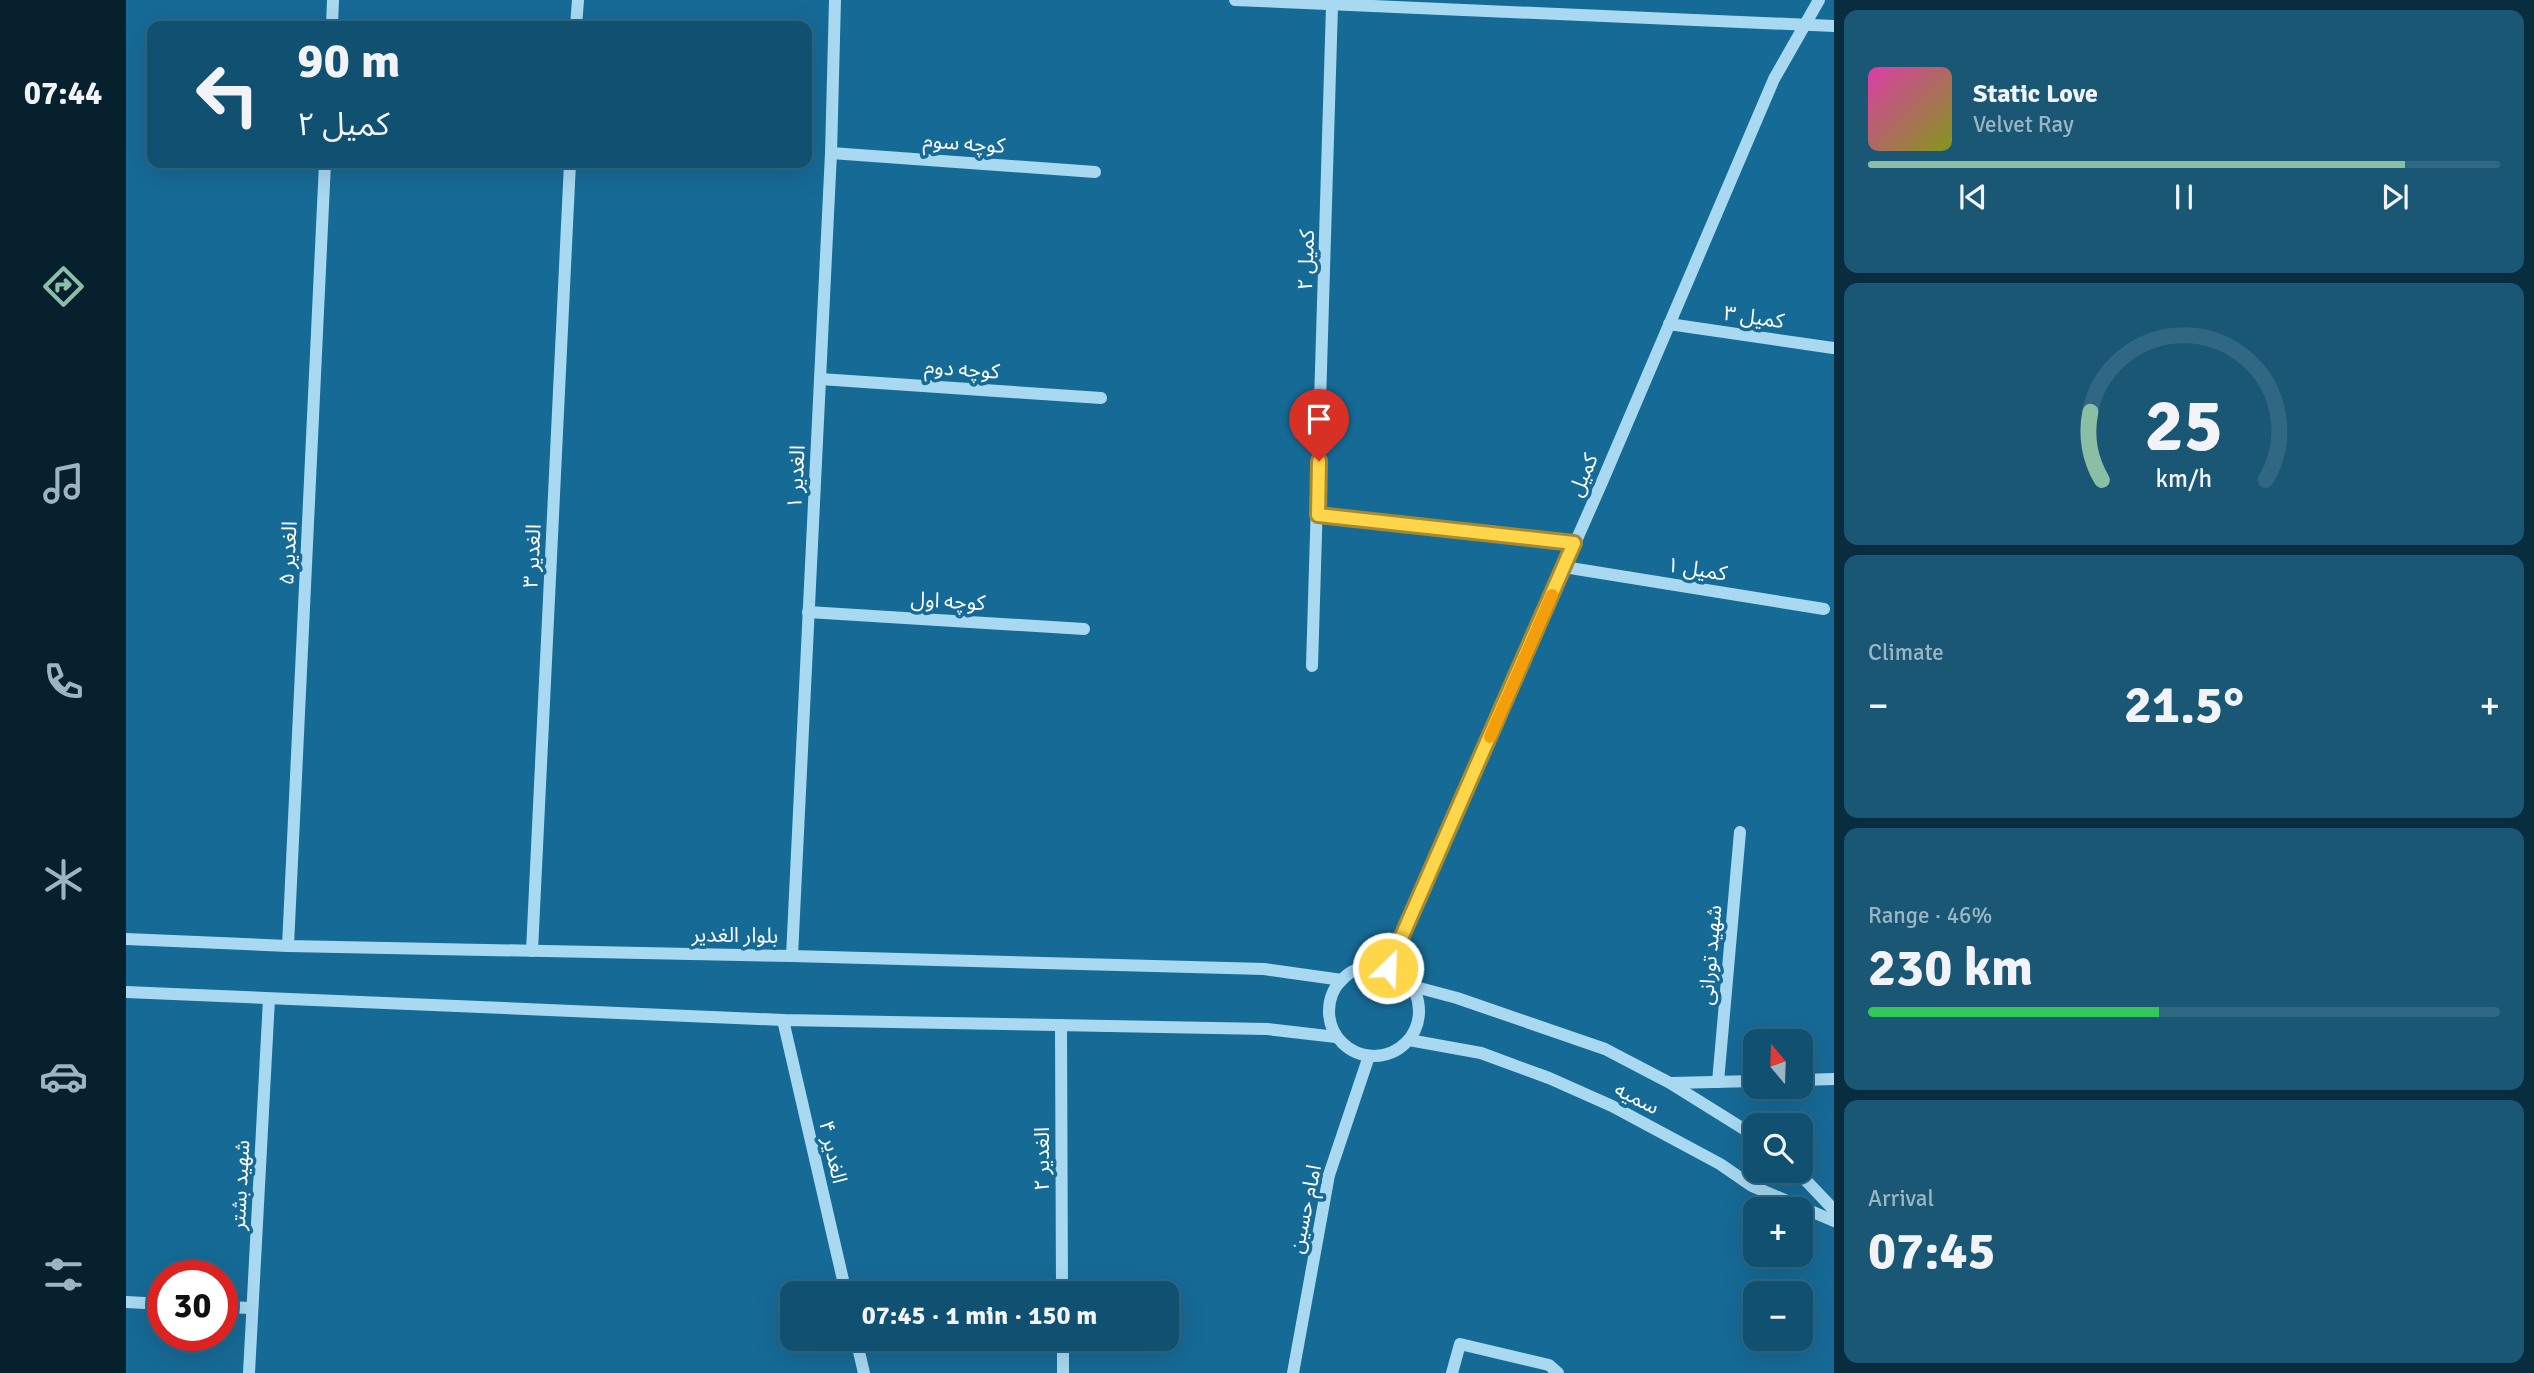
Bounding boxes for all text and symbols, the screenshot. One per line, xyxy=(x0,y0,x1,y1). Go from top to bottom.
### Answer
text: 90 m xyxy=(297,31,400,91)
icon: left xyxy=(182,49,273,140)
text: 07:44 xyxy=(24,74,102,113)
text: Static Love xyxy=(1973,78,2098,110)
text: کمیل ۲ xyxy=(297,105,389,144)
text: Velvet Ray xyxy=(1973,110,2074,139)
street label: کوچه سوم xyxy=(922,127,1006,162)
icon: previous xyxy=(1954,178,1992,216)
icon: pause xyxy=(2165,178,2203,216)
icon: next xyxy=(2376,178,2414,216)
street label: کمیل ۲ xyxy=(1292,229,1320,291)
icon: directions xyxy=(39,262,88,311)
street label: کمیل ۳ xyxy=(1722,300,1786,334)
street label: کوچه دوم xyxy=(923,353,1001,388)
text: 25 xyxy=(2145,382,2223,471)
pin xyxy=(1289,389,1349,461)
icon: arrive xyxy=(1300,400,1338,438)
street label: الغدیر ۱ xyxy=(781,444,811,510)
street label: کمیل xyxy=(1562,449,1604,500)
icon: music xyxy=(39,459,88,508)
text: km/h xyxy=(2156,463,2212,494)
street label: الغدیر ۵ xyxy=(273,520,303,586)
street label: الغدیر ۳ xyxy=(517,523,547,589)
street label: کمیل ۱ xyxy=(1665,551,1729,587)
street label: کوچه اول xyxy=(910,586,986,616)
text: Climate xyxy=(1868,638,1944,667)
icon: phone xyxy=(39,657,88,706)
text: 21.5° xyxy=(2124,673,2244,737)
text: − xyxy=(1868,682,1889,729)
text: + xyxy=(2479,682,2500,729)
icon: climate xyxy=(39,855,88,904)
text: Range · 46% xyxy=(1868,901,1992,930)
street label: شهید تورانی xyxy=(1693,904,1727,1006)
street label: بلوار الغدیر xyxy=(691,921,778,949)
position arrow xyxy=(1351,931,1425,1005)
text: 230 km xyxy=(1868,936,2033,1000)
north arrow xyxy=(1743,1029,1813,1099)
map controls xyxy=(1743,1029,1813,1351)
icon: car xyxy=(39,1052,88,1101)
street label: سمیه xyxy=(1610,1076,1664,1120)
button: search xyxy=(1743,1113,1813,1183)
street label: الغدیر ۴ xyxy=(813,1118,853,1186)
street label: الغدیر ۲ xyxy=(1029,1127,1055,1191)
street label: شهید بشتر xyxy=(225,1139,255,1232)
street label: امام حسین xyxy=(1283,1162,1330,1256)
text: Arrival xyxy=(1868,1184,1934,1213)
button: + xyxy=(1743,1197,1813,1267)
text: 07:45 xyxy=(1868,1219,1996,1283)
icon: filters xyxy=(39,1250,88,1299)
speed limit sign: 30 xyxy=(147,1260,238,1351)
button: − xyxy=(1743,1281,1813,1351)
text: 07:45 · 1 min · 150 m xyxy=(862,1300,1097,1332)

